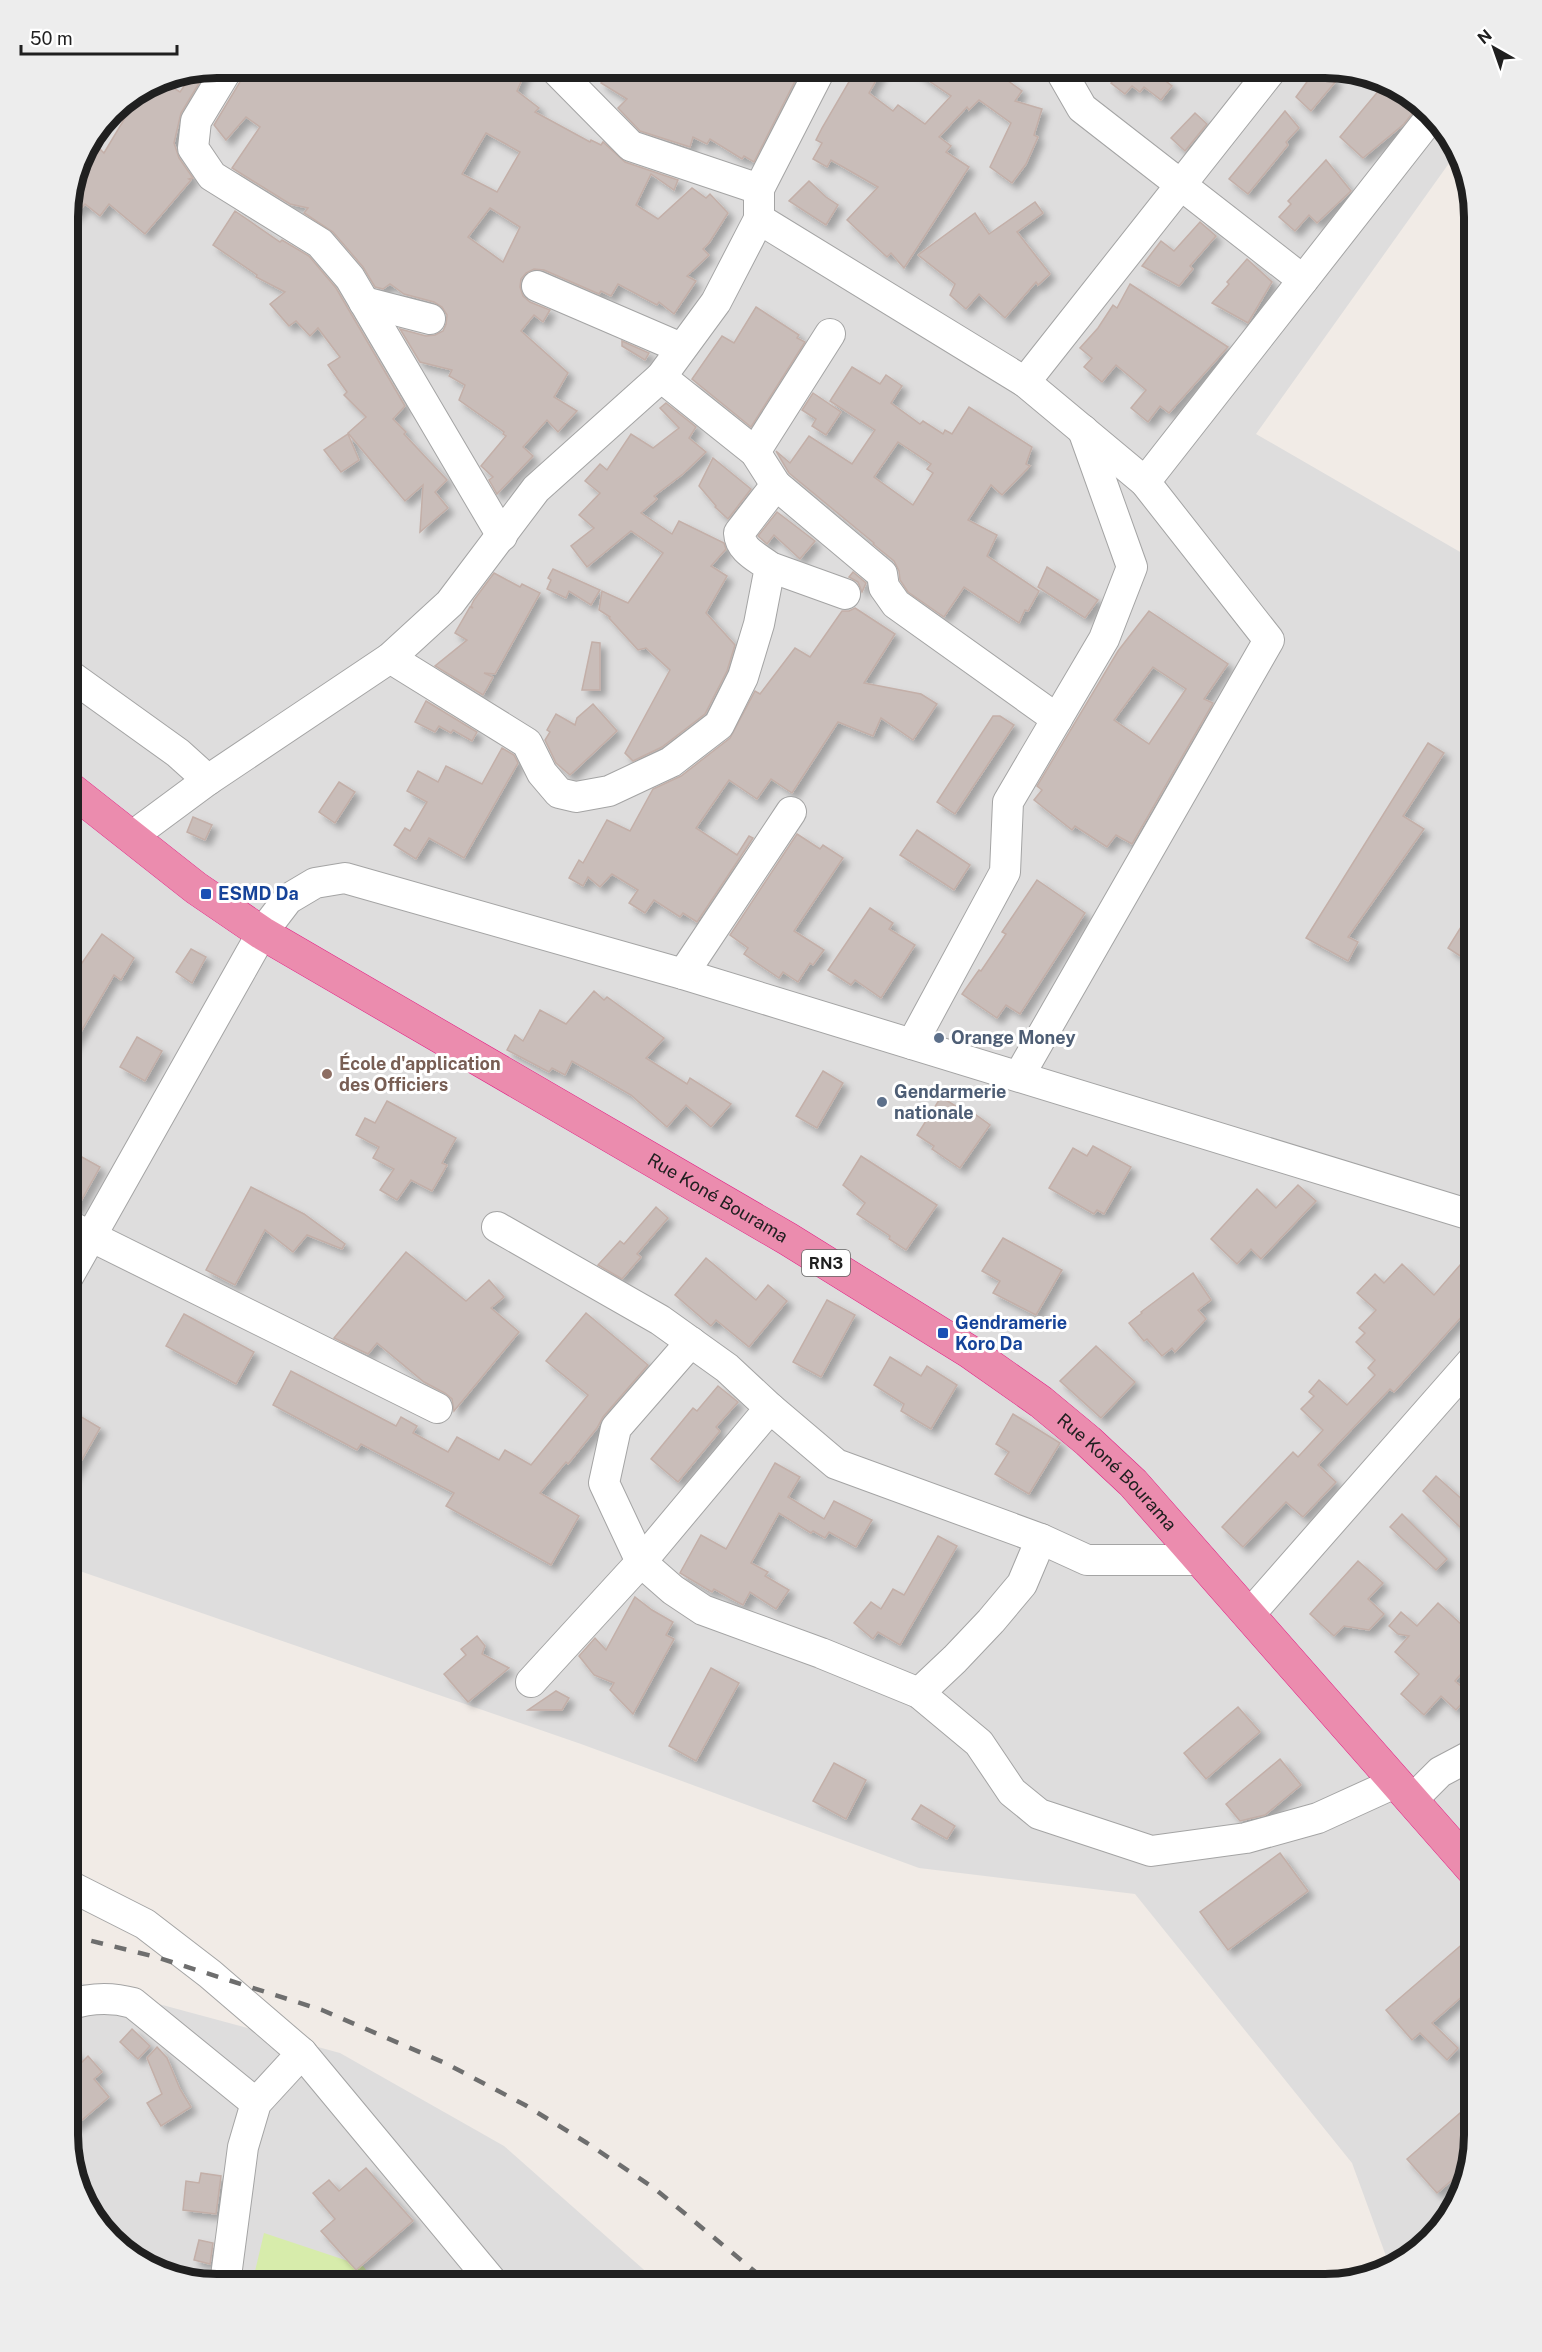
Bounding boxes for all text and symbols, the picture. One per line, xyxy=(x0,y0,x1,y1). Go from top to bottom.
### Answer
scale bar xyxy=(21,18,177,56)
north arrow xyxy=(1464,18,1524,78)
text: N xyxy=(1474,26,1496,48)
text: 50 m xyxy=(30,28,73,49)
place label: ESMD Da xyxy=(218,883,299,904)
marker: ESMD Da xyxy=(199,887,213,901)
place label: Orange Money xyxy=(951,1027,1076,1048)
marker: Orange Money xyxy=(932,1031,946,1045)
place label: École d'application des Officiers xyxy=(339,1052,501,1095)
marker: École d'application des Officiers xyxy=(320,1067,334,1081)
place label: Gendarmerie nationale xyxy=(894,1081,1006,1123)
marker: Gendarmerie nationale xyxy=(875,1095,889,1109)
street label: Rue Koné Bourama xyxy=(644,1149,792,1247)
road number: RN3 xyxy=(802,1250,850,1276)
place label: Gendramerie Koro Da xyxy=(955,1312,1067,1354)
marker: Gendramerie Koro Da xyxy=(936,1326,950,1340)
street label: Rue Koné Bourama xyxy=(1053,1409,1181,1535)

